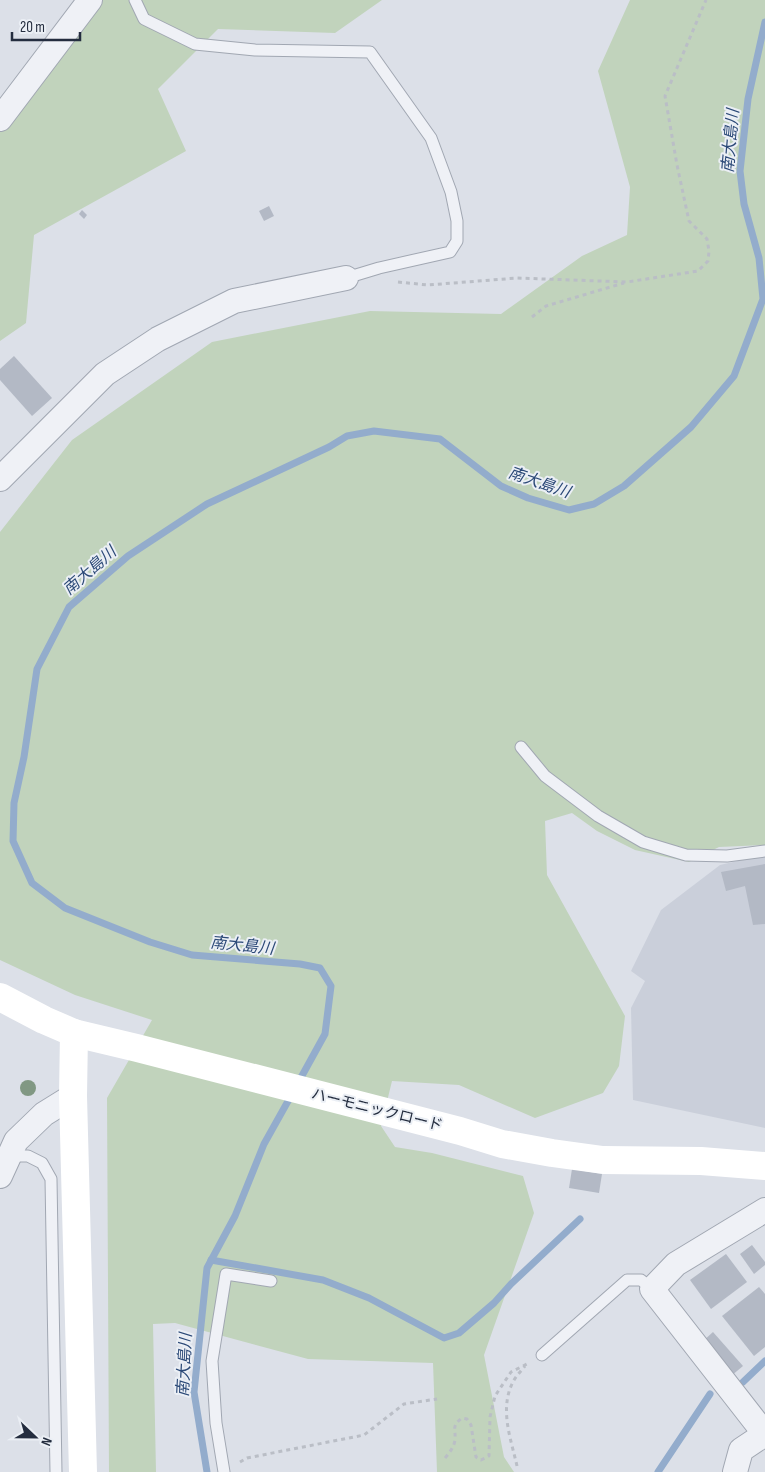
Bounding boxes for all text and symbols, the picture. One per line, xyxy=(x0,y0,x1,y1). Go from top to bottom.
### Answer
scale bar xyxy=(12,10,80,42)
text: 20 m xyxy=(20,18,45,37)
water label: 南大島川 xyxy=(719,106,743,174)
water label: 南大島川 xyxy=(506,464,574,503)
water label: 南大島川 xyxy=(60,542,122,599)
water label: 南大島川 xyxy=(209,933,277,959)
street label: ハーモニックロード xyxy=(309,1084,445,1136)
water label: 南大島川 xyxy=(174,1331,196,1397)
north arrow xyxy=(10,1412,60,1462)
text: N xyxy=(37,1435,56,1448)

